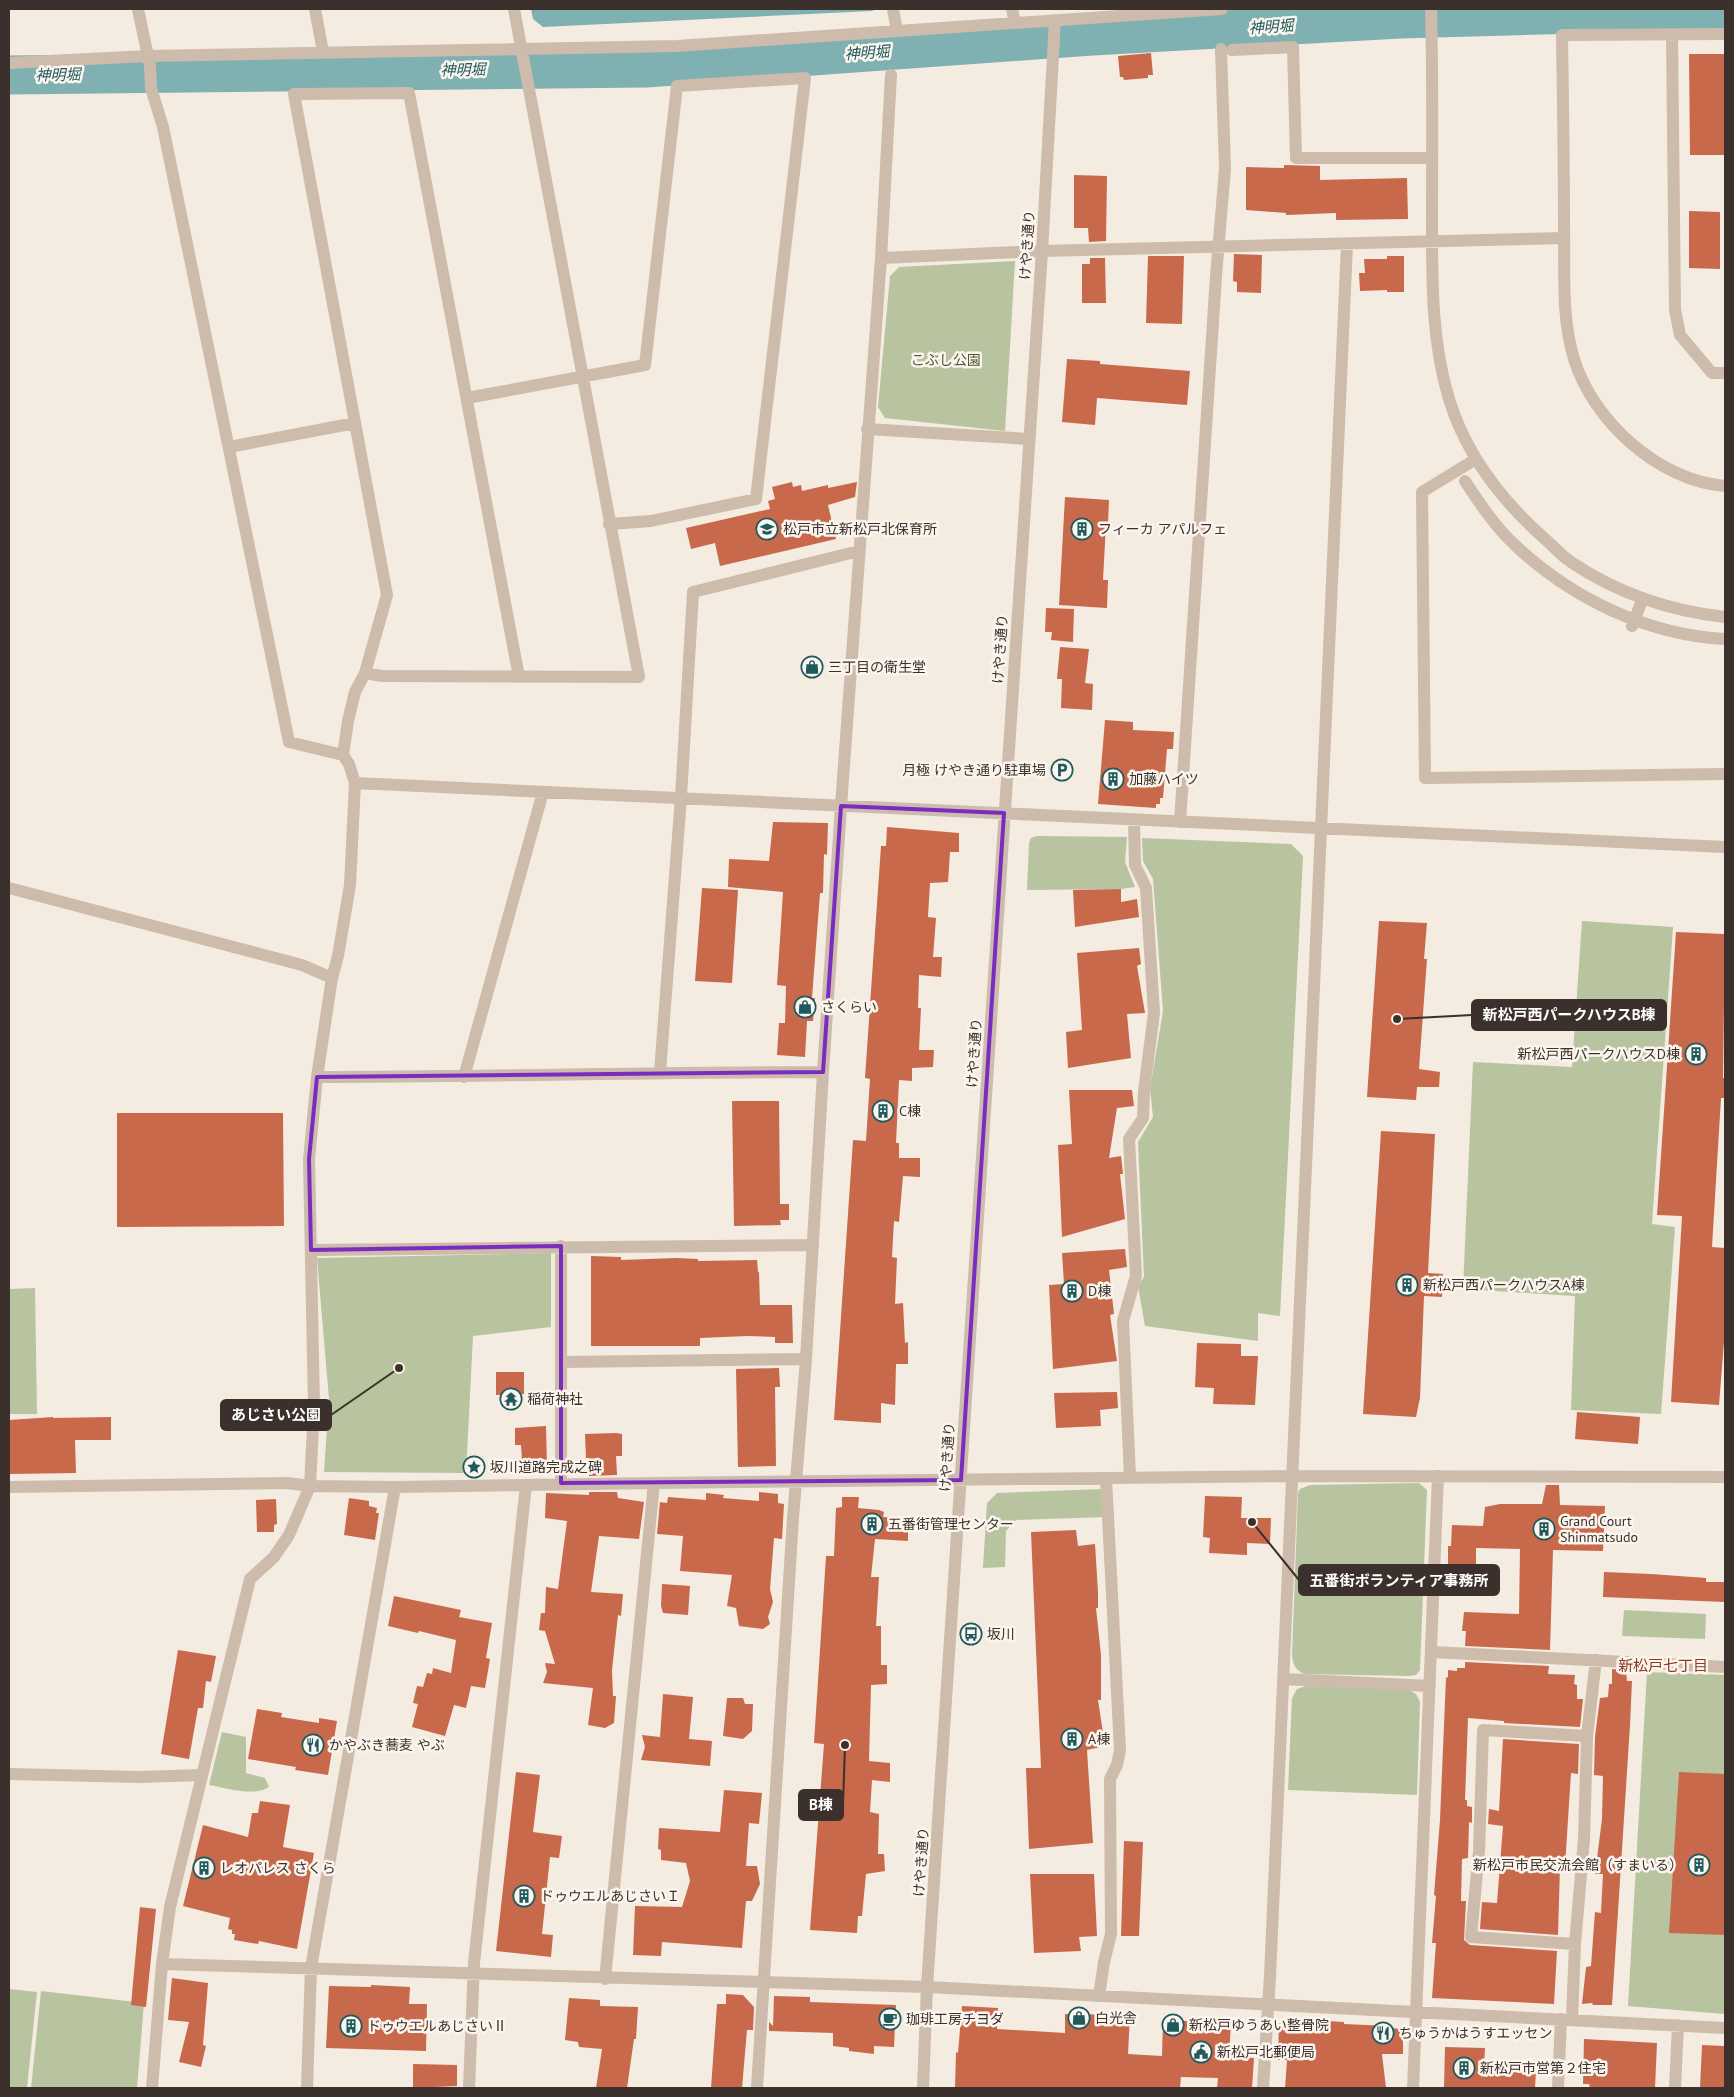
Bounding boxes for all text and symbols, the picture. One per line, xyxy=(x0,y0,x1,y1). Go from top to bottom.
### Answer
water label: 神明堀 xyxy=(1248,15,1296,38)
water label: 神明堀 xyxy=(844,41,892,64)
water label: 神明堀 xyxy=(440,60,488,79)
water label: 神明堀 xyxy=(35,65,83,84)
street label: けやき通り xyxy=(1016,209,1038,281)
park label: こぶし公園 xyxy=(911,351,981,369)
school or university icon: 松戸市立新松戸北保育所 xyxy=(755,517,779,541)
building icon: フィーカ アパルフェ xyxy=(1070,517,1094,541)
place label: 松戸市立新松戸北保育所 xyxy=(783,520,937,538)
place label: フィーカ アパルフェ xyxy=(1098,520,1227,538)
street label: けやき通り xyxy=(989,613,1011,685)
shop icon: 三丁目の衛生堂 xyxy=(800,655,824,679)
place label: 三丁目の衛生堂 xyxy=(828,658,926,676)
parking icon: 月極 けやき通り駐車場 xyxy=(1050,758,1074,782)
place label: 月極 けやき通り駐車場 xyxy=(902,761,1046,779)
building icon: 加藤ハイツ xyxy=(1101,767,1125,791)
place label: 加藤ハイツ xyxy=(1129,770,1199,788)
shop icon: さくらい xyxy=(793,995,817,1019)
place label: さくらい xyxy=(821,998,877,1016)
callout: 新松戸西パークハウスB棟 xyxy=(1472,1000,1666,1030)
text: 新松戸西パークハウスB棟 xyxy=(1482,1005,1656,1024)
street label: けやき通り xyxy=(963,1017,985,1089)
building icon: 新松戸西パークハウスD棟 xyxy=(1684,1042,1708,1066)
place label: 新松戸西パークハウスD棟 xyxy=(1518,1045,1680,1063)
building icon: C棟 xyxy=(871,1099,895,1123)
place label: C棟 xyxy=(899,1102,921,1120)
building icon: 新松戸西パークハウスA棟 xyxy=(1395,1273,1419,1297)
place label: 新松戸西パークハウスA棟 xyxy=(1423,1276,1585,1294)
building icon: D棟 xyxy=(1060,1279,1084,1303)
place label: D棟 xyxy=(1088,1282,1111,1300)
temple icon: 稲荷神社 xyxy=(499,1387,523,1411)
place label: 稲荷神社 xyxy=(527,1390,583,1408)
callout: あじさい公園 xyxy=(221,1400,331,1430)
text: あじさい公園 xyxy=(231,1405,321,1424)
street label: けやき通り xyxy=(936,1421,958,1493)
place icon: 坂川道路完成之碑 xyxy=(462,1455,486,1479)
place label: 坂川道路完成之碑 xyxy=(490,1458,602,1476)
building icon: 五番街管理センター xyxy=(860,1512,884,1536)
place label: Grand Court Shinmatsudo xyxy=(1560,1512,1638,1546)
place label: 五番街管理センター xyxy=(888,1515,1014,1533)
building icon: Grand Court Shinmatsudo xyxy=(1532,1517,1556,1541)
callout: 五番街ボランティア事務所 xyxy=(1299,1565,1499,1595)
text: 五番街ボランティア事務所 xyxy=(1309,1571,1489,1590)
bus stop icon: 坂川 xyxy=(959,1622,983,1646)
place label: 坂川 xyxy=(987,1625,1015,1643)
district label: 新松戸七丁目 xyxy=(1618,1656,1708,1675)
building icon: A棟 xyxy=(1060,1727,1084,1751)
place label: A棟 xyxy=(1088,1730,1110,1748)
restaurant icon: かやぶき蕎麦 やぶ xyxy=(301,1733,325,1757)
place label: かやぶき蕎麦 やぶ xyxy=(329,1736,445,1754)
callout: B棟 xyxy=(799,1790,843,1820)
text: B棟 xyxy=(809,1795,833,1814)
street label: けやき通り xyxy=(910,1826,932,1898)
building icon: 新松戸市民交流会館（すまいる） xyxy=(1687,1853,1711,1877)
building icon: レオパレス さくら xyxy=(192,1856,216,1880)
place label: 新松戸市民交流会館（すまいる） xyxy=(1473,1856,1683,1874)
place label: レオパレス さくら xyxy=(220,1859,336,1877)
building icon: ドゥウエルあじさいＩ xyxy=(512,1884,536,1908)
place label: ドゥウエルあじさいＩ xyxy=(540,1887,680,1905)
shop icon: 白光舎 xyxy=(1067,2006,1091,2030)
cafe icon: 珈琲工房チヨダ xyxy=(878,2007,902,2031)
place label: 白光舎 xyxy=(1095,2009,1137,2027)
place label: 珈琲工房チヨダ xyxy=(906,2010,1004,2028)
shop icon: 新松戸ゆうあい整骨院 xyxy=(1161,2013,1185,2037)
building icon: ドゥウエルあじさいⅡ xyxy=(339,2014,363,2038)
place label: 新松戸ゆうあい整骨院 xyxy=(1189,2016,1329,2034)
place label: ドゥウエルあじさいⅡ xyxy=(367,2017,507,2035)
restaurant icon: ちゅうかはうすエッセン xyxy=(1371,2021,1395,2045)
place label: ちゅうかはうすエッセン xyxy=(1399,2024,1552,2042)
public building icon: 新松戸北郵便局 xyxy=(1189,2040,1213,2064)
place label: 新松戸北郵便局 xyxy=(1217,2043,1315,2061)
building icon: 新松戸市営第２住宅 xyxy=(1452,2056,1476,2080)
place label: 新松戸市営第２住宅 xyxy=(1480,2059,1606,2077)

